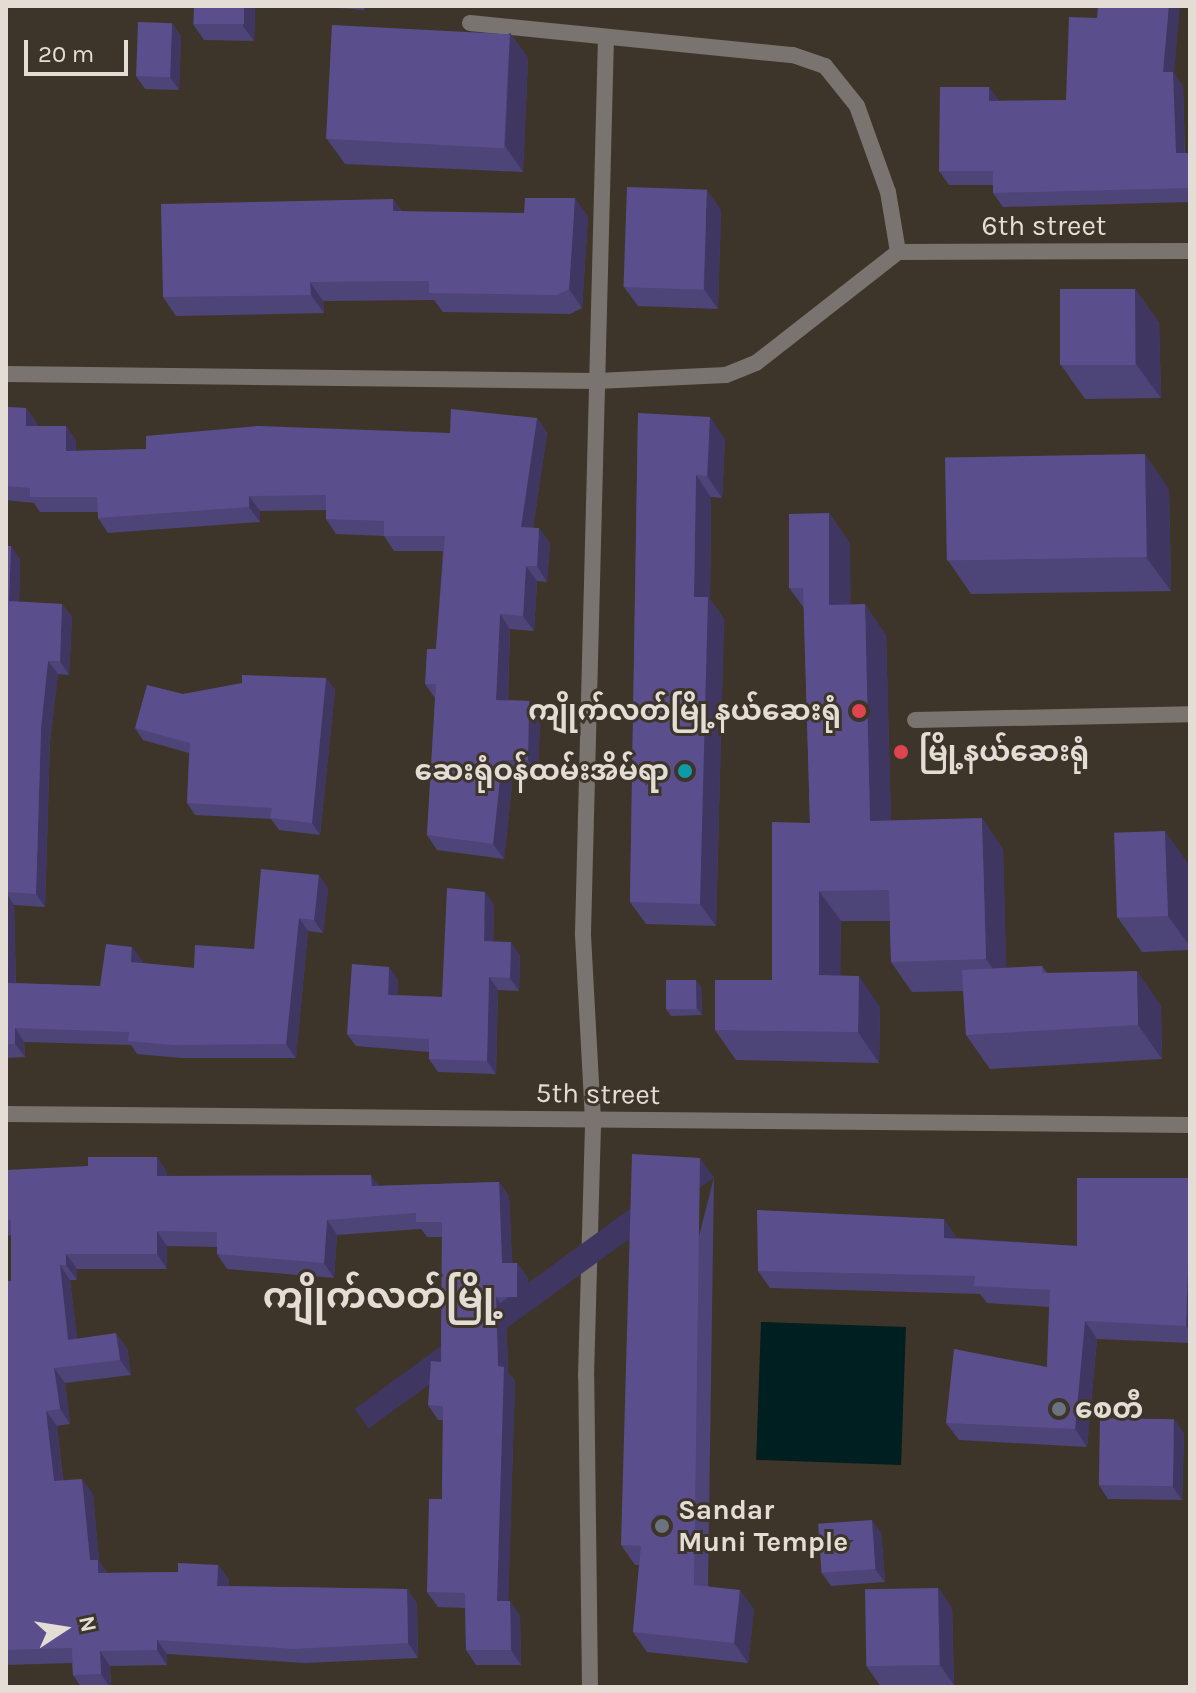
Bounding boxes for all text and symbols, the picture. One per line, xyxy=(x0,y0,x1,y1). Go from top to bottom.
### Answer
scale bar xyxy=(28,24,132,74)
text: 20 m xyxy=(38,40,94,68)
street label: 6th street xyxy=(982,209,1106,243)
place label: ကျိုက်လတ်မြို့နယ်ဆေးရုံ xyxy=(528,694,841,728)
marker: ကျိုက်လတ်မြို့နယ်ဆေးရုံ xyxy=(848,700,870,722)
place label: မြို့နယ်ဆေးရုံ xyxy=(919,735,1089,769)
marker: မြို့နယ်ဆေးရုံ xyxy=(890,741,912,763)
place label: ဆေးရုံဝန်ထမ်းအိမ်ရာ xyxy=(414,754,669,788)
marker: ဆေးရုံဝန်ထမ်းအိမ်ရာ xyxy=(676,762,694,780)
street label: 5th street xyxy=(535,1076,661,1112)
district label: ကျိုက်လတ်မြို့ xyxy=(263,1275,503,1319)
place label: စေတီ xyxy=(1075,1392,1143,1426)
marker: စေတီ xyxy=(1050,1400,1068,1418)
place label: Sandar Muni Temple xyxy=(678,1493,848,1559)
marker: Sandar Muni Temple xyxy=(653,1517,671,1535)
north arrow xyxy=(24,1589,104,1669)
text: N xyxy=(73,1614,102,1634)

